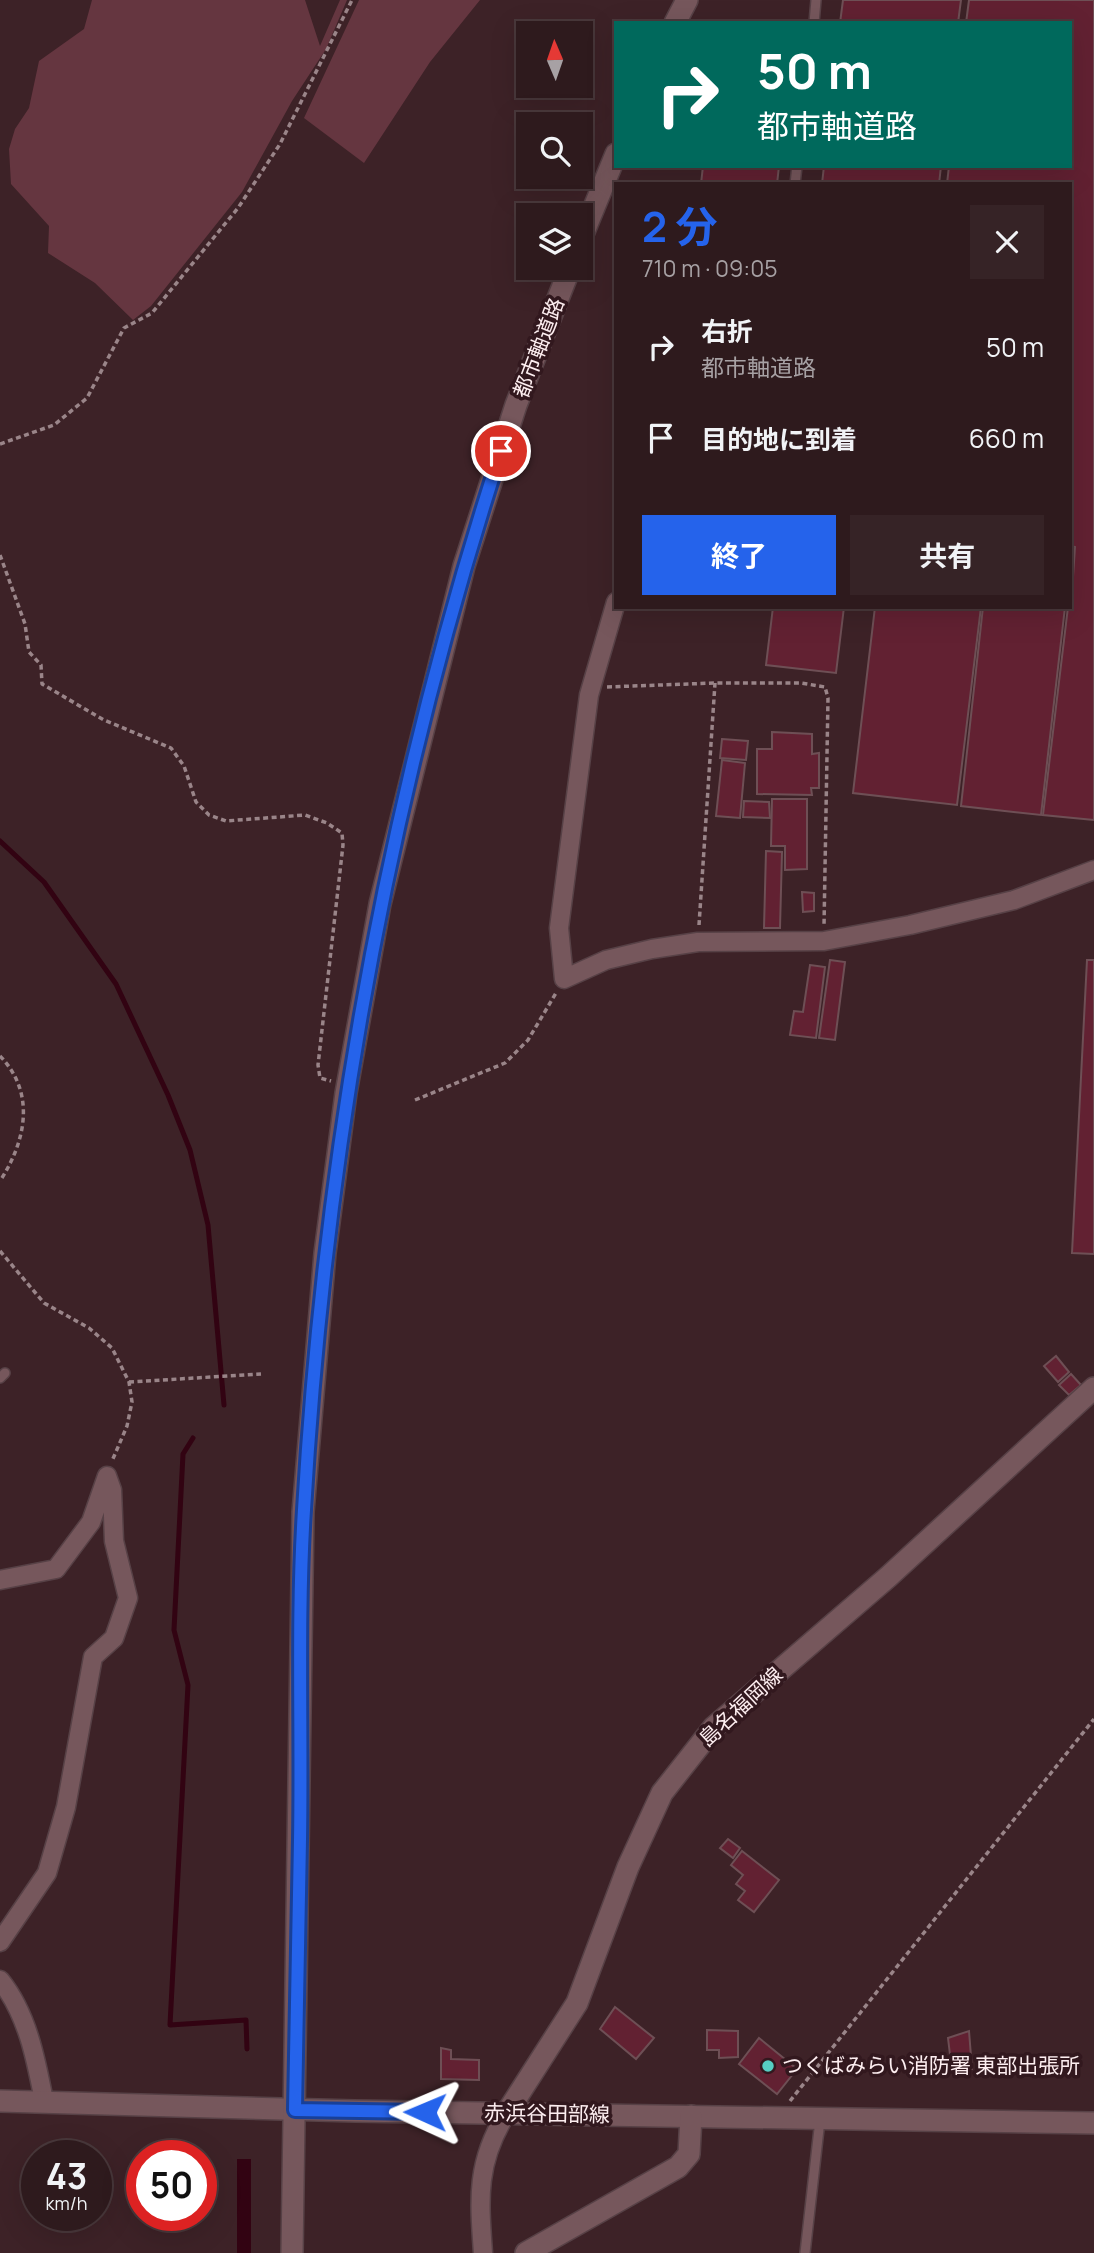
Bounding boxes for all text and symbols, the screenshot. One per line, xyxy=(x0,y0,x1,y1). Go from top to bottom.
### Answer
north arrow xyxy=(516,21,593,98)
map controls xyxy=(516,21,593,280)
text: 50 m xyxy=(757,37,872,104)
icon: right xyxy=(642,49,733,140)
text: 都市軸道路 xyxy=(757,104,917,148)
button: search xyxy=(516,112,593,189)
text: 2 分 xyxy=(642,197,717,255)
button: layers xyxy=(516,203,593,280)
button: close xyxy=(970,205,1044,279)
text: 710 m · 09:05 xyxy=(642,252,778,284)
street label: 都市軸道路 xyxy=(506,294,570,402)
text: 右折 xyxy=(701,313,753,349)
icon: right xyxy=(642,328,680,366)
text: 50 m xyxy=(986,329,1044,365)
text: 都市軸道路 xyxy=(701,351,816,383)
icon: arrive xyxy=(642,419,680,457)
text: 660 m xyxy=(969,420,1044,456)
pin xyxy=(471,421,531,481)
text: 目的地に到着 xyxy=(701,421,857,457)
icon: arrive xyxy=(482,432,520,470)
button: 終了 xyxy=(642,515,836,595)
button: 共有 xyxy=(850,515,1044,595)
street label: 島名福岡線 xyxy=(692,1660,788,1752)
place label: つくばみらい消防署 東部出張所 xyxy=(782,2051,1080,2079)
marker: つくばみらい消防署 東部出張所 xyxy=(760,2058,776,2074)
position arrow xyxy=(388,2075,462,2149)
street label: 赤浜谷田部線 xyxy=(484,2098,610,2128)
speed limit sign: 50 xyxy=(126,2140,217,2231)
text: 43 xyxy=(46,2152,87,2200)
text: km/h xyxy=(46,2191,87,2215)

